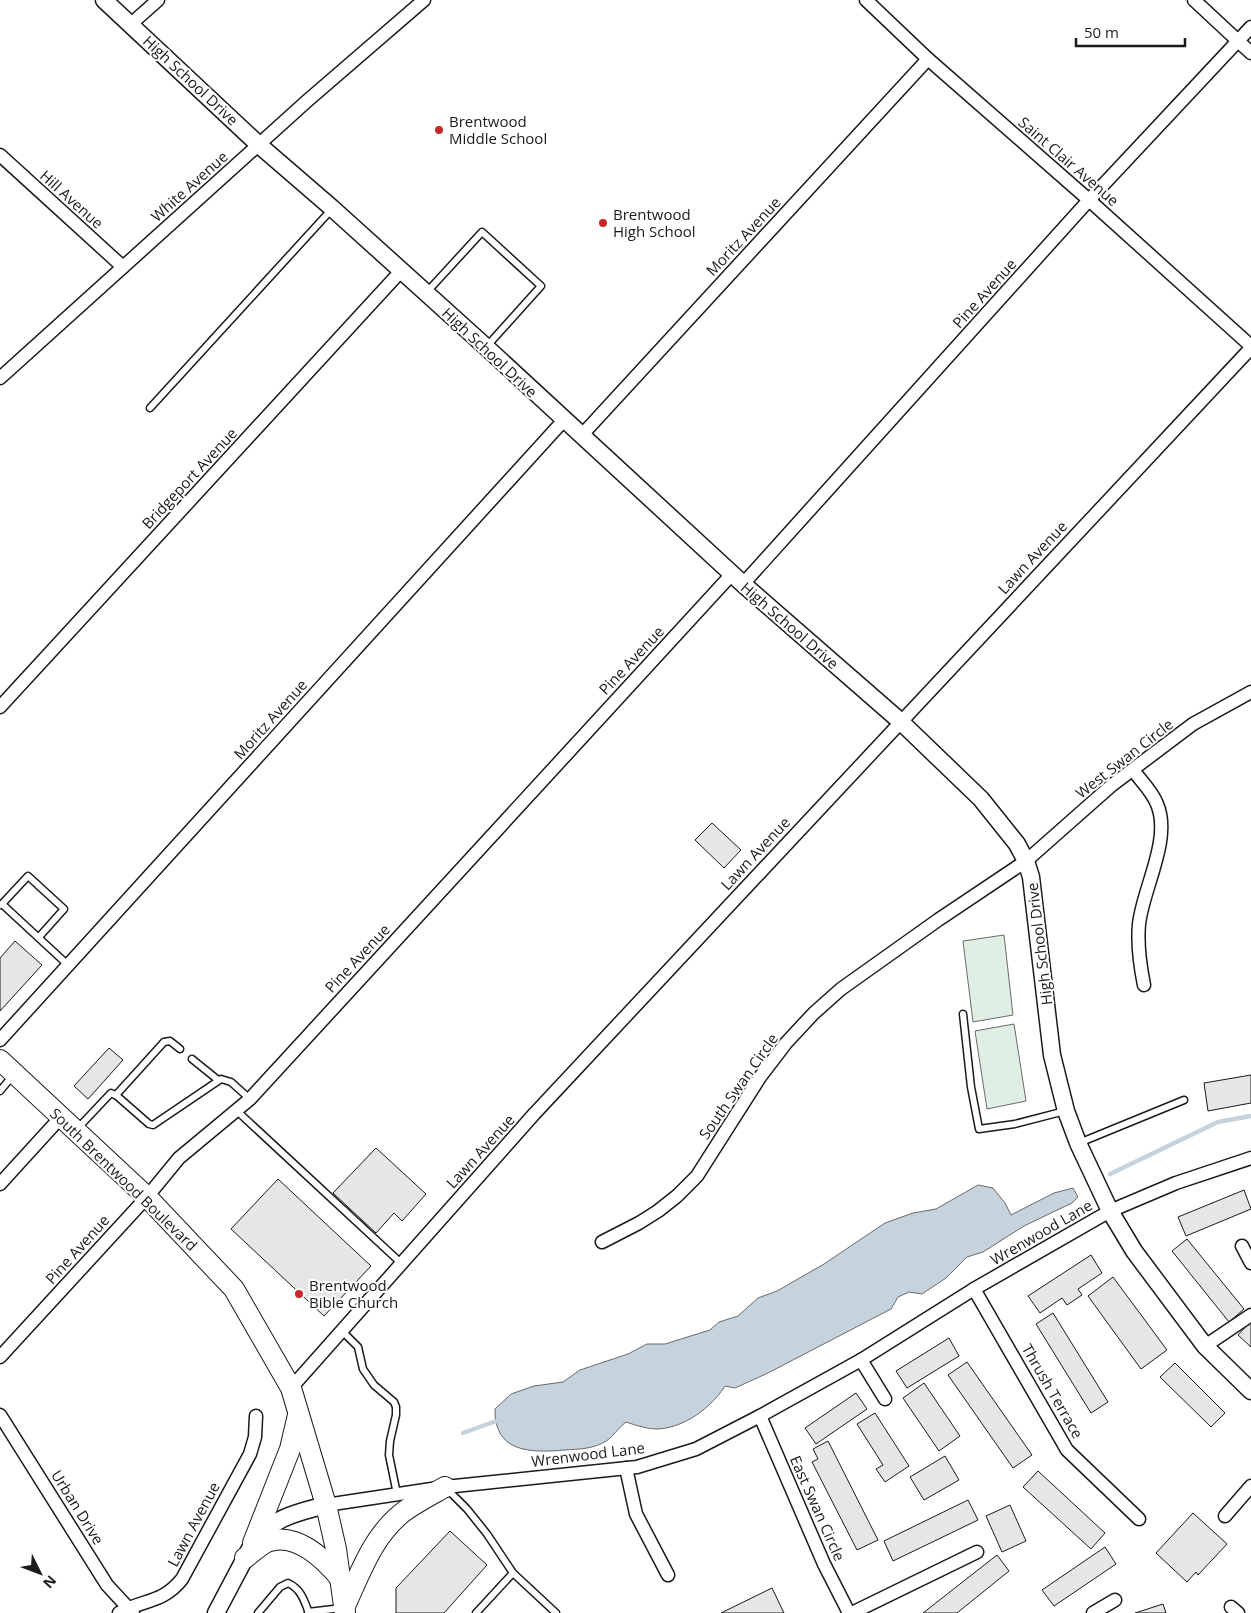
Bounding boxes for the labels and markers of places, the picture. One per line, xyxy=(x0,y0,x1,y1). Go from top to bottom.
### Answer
place label: Brentwood Middle School xyxy=(449,111,547,148)
marker: Brentwood Middle School xyxy=(433,124,445,136)
place label: Brentwood High School xyxy=(613,204,696,241)
marker: Brentwood High School xyxy=(597,217,609,229)
place label: Brentwood Bible Church xyxy=(309,1275,398,1312)
marker: Brentwood Bible Church xyxy=(293,1288,305,1300)

